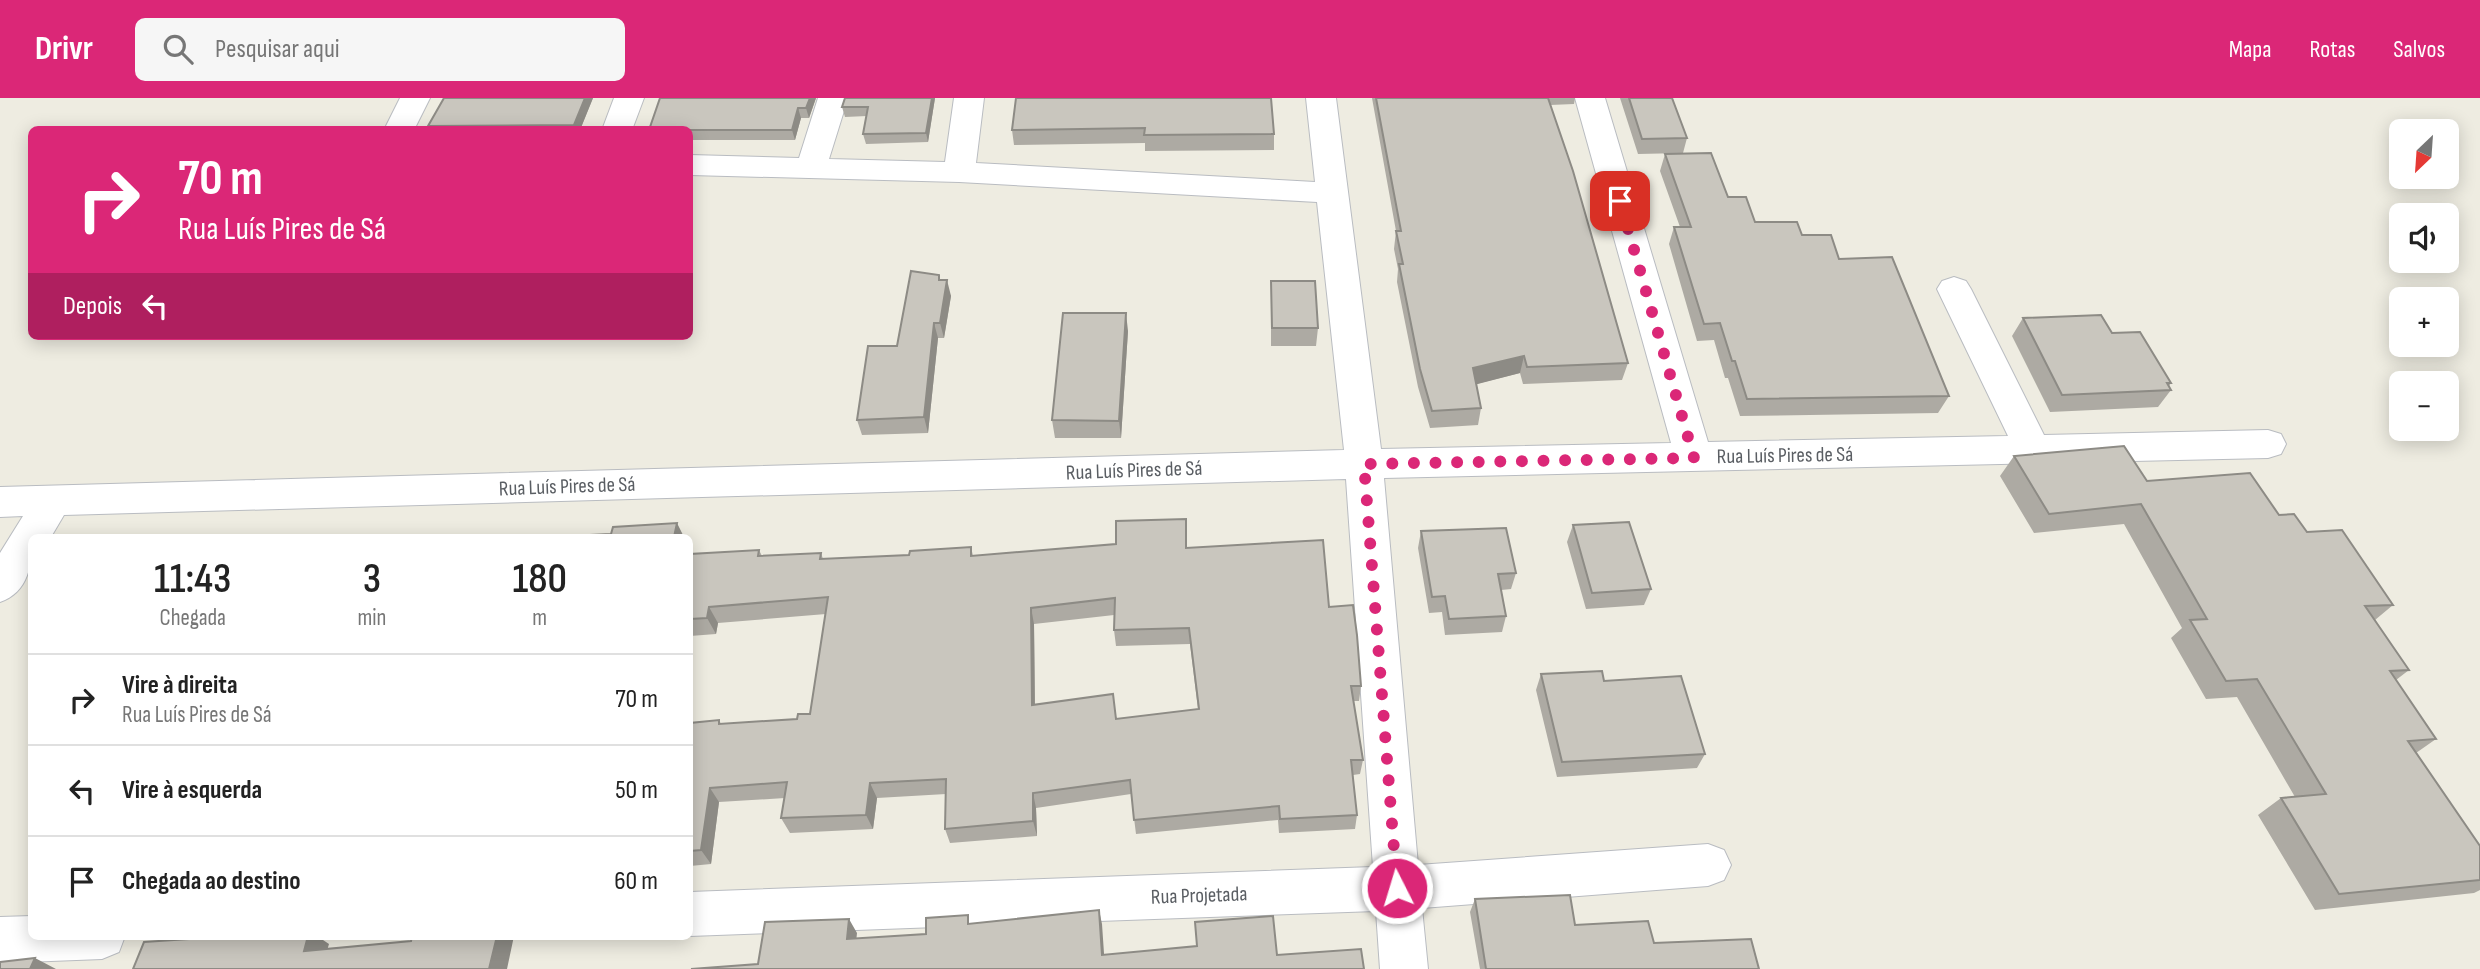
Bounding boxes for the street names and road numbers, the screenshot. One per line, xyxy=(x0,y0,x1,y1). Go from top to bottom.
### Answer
street label: Rua Luís Pires de Sá xyxy=(1716,442,1854,469)
street label: Rua Luís Pires de Sá xyxy=(1065,456,1203,485)
street label: Rua Luís Pires de Sá xyxy=(498,472,636,501)
street label: Rua Projetada xyxy=(1150,881,1248,910)

